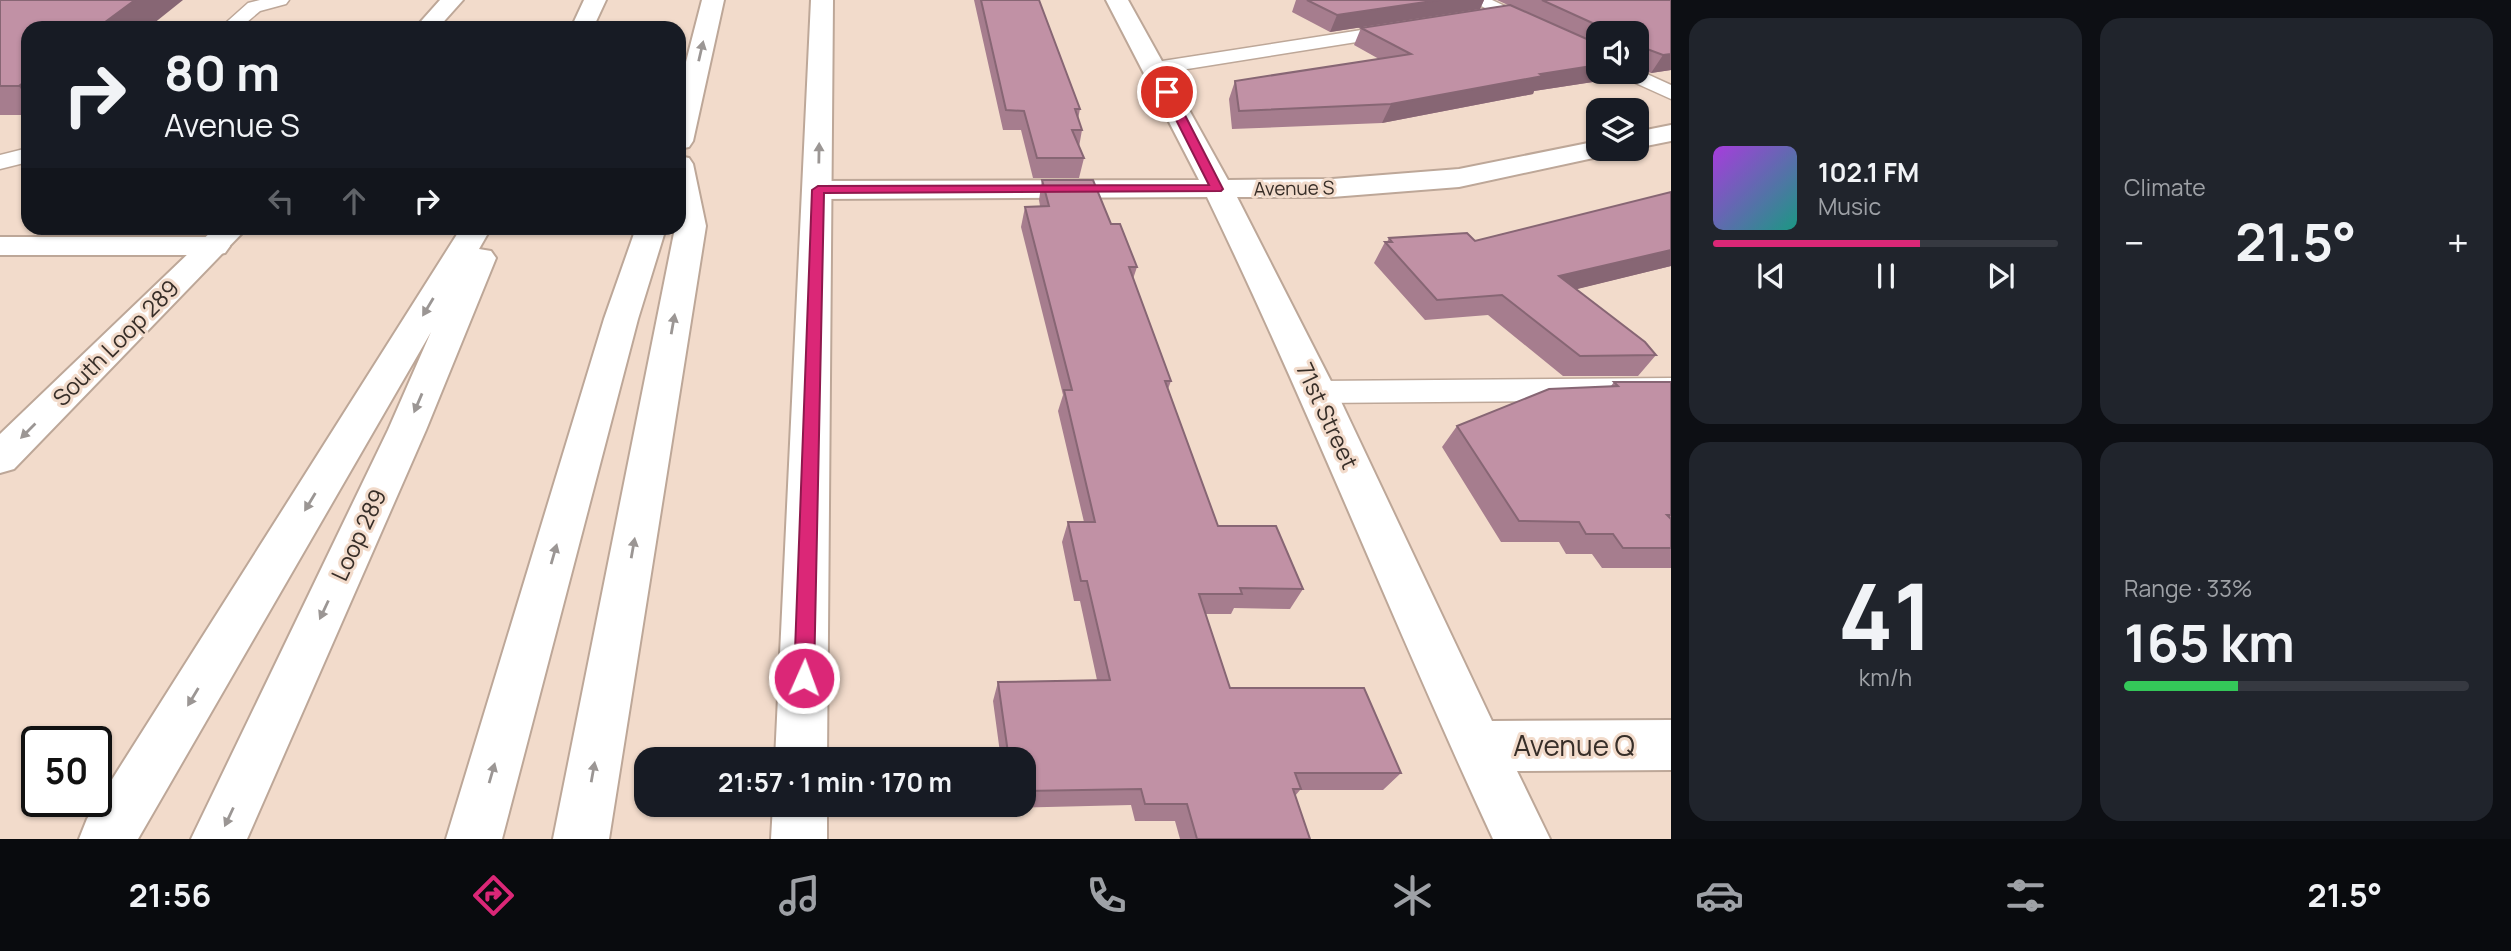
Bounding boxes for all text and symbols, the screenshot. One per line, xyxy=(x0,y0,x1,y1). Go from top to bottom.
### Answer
map controls xyxy=(1586,21,1649,161)
button: sound xyxy=(1586,21,1649,84)
text: 80 m xyxy=(164,39,280,106)
one-way arrow xyxy=(695,40,706,62)
icon: right xyxy=(49,49,140,140)
pin xyxy=(1137,62,1197,122)
icon: arrive xyxy=(1148,73,1186,111)
button: layers xyxy=(1586,98,1649,161)
text: Avenue S xyxy=(164,103,300,147)
one-way arrow xyxy=(813,141,825,163)
text: 102.1 FM xyxy=(1818,154,1919,190)
text: Climate xyxy=(2124,171,2206,203)
street label: Avenue S xyxy=(1253,174,1335,202)
icon: left xyxy=(262,182,300,220)
icon: ahead xyxy=(335,182,373,220)
icon: right xyxy=(408,182,446,220)
text: Music xyxy=(1818,190,1881,222)
text: 21.5° xyxy=(2235,206,2356,277)
text: − xyxy=(2124,216,2145,268)
text: + xyxy=(2447,216,2469,268)
icon: previous xyxy=(1752,257,1790,295)
icon: pause xyxy=(1867,257,1905,295)
icon: next xyxy=(1982,257,2020,295)
street label: South Loop 289 xyxy=(45,272,186,413)
one-way arrow xyxy=(421,297,434,316)
one-way arrow xyxy=(668,313,679,335)
street label: 71st Street xyxy=(1289,357,1366,474)
one-way arrow xyxy=(413,393,424,414)
one-way arrow xyxy=(20,422,36,439)
street label: Loop 289 xyxy=(323,483,393,586)
one-way arrow xyxy=(304,492,317,511)
one-way arrow xyxy=(628,537,639,559)
one-way arrow xyxy=(550,544,560,565)
text: 41 xyxy=(1838,553,1933,677)
text: Range · 33% xyxy=(2124,572,2253,604)
one-way arrow xyxy=(318,600,330,620)
text: 165 km xyxy=(2124,607,2295,678)
position arrow xyxy=(767,641,841,715)
text: km/h xyxy=(1859,661,1912,693)
one-way arrow xyxy=(187,687,199,706)
speed limit sign: 50 xyxy=(21,726,112,817)
street label: Avenue Q xyxy=(1513,726,1635,764)
one-way arrow xyxy=(588,761,599,783)
one-way arrow xyxy=(488,763,498,784)
text: 21:57 · 1 min · 170 m xyxy=(718,764,952,800)
one-way arrow xyxy=(223,807,235,827)
icon: directions xyxy=(469,871,518,920)
icon: music xyxy=(775,871,824,920)
icon: phone xyxy=(1082,871,1131,920)
icon: climate xyxy=(1388,871,1437,920)
icon: car xyxy=(1695,871,1744,920)
icon: filters xyxy=(2001,871,2050,920)
text: 21:56 xyxy=(129,873,211,917)
text: 21.5° xyxy=(2308,873,2382,917)

